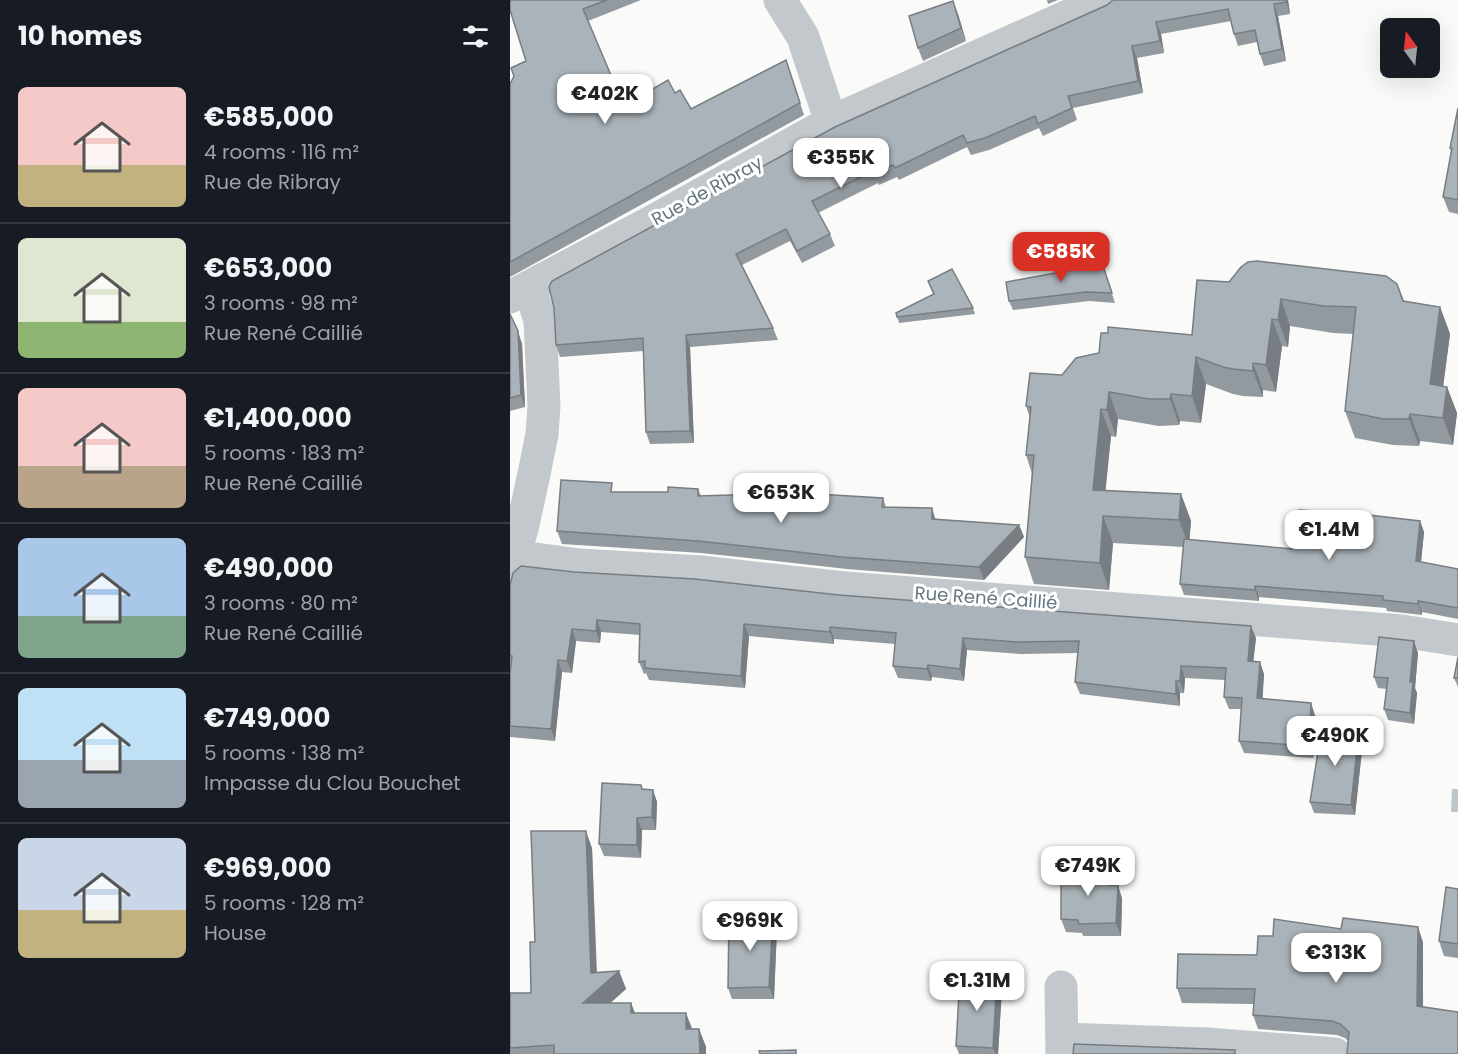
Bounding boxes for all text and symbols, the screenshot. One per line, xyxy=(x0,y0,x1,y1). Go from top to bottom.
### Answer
text: 10 homes xyxy=(18,18,142,54)
north arrow xyxy=(1380,18,1440,78)
map controls xyxy=(1380,18,1440,78)
icon: filters xyxy=(459,20,492,53)
pin: €402K xyxy=(563,74,647,125)
text: €402K xyxy=(571,79,639,107)
text: €585,000 xyxy=(204,99,334,135)
icon: home xyxy=(66,111,138,183)
text: 4 rooms · 116 m² xyxy=(204,138,359,166)
pin: €355K xyxy=(799,138,883,189)
text: €355K xyxy=(807,143,875,171)
street label: Rue de Ribray xyxy=(647,150,767,231)
text: Rue de Ribray xyxy=(204,168,341,196)
pin: €585K xyxy=(1019,232,1103,283)
text: €585K xyxy=(1027,237,1095,265)
text: €653,000 xyxy=(204,250,332,286)
icon: home xyxy=(66,262,138,334)
text: 3 rooms · 98 m² xyxy=(204,289,358,317)
text: Rue René Caillié xyxy=(204,319,363,347)
text: €1,400,000 xyxy=(204,400,352,436)
icon: home xyxy=(66,412,138,484)
text: 5 rooms · 183 m² xyxy=(204,439,364,467)
text: Rue René Caillié xyxy=(204,469,363,497)
pin: €653K xyxy=(739,473,823,524)
text: €653K xyxy=(747,478,815,506)
pin: €1.4M xyxy=(1287,510,1371,561)
text: €1.4M xyxy=(1299,515,1359,543)
text: €490,000 xyxy=(204,550,334,586)
icon: home xyxy=(66,562,138,634)
street label: Rue René Caillié xyxy=(914,580,1058,615)
text: 3 rooms · 80 m² xyxy=(204,589,358,617)
text: Rue René Caillié xyxy=(204,619,363,647)
text: €749,000 xyxy=(204,700,331,736)
icon: home xyxy=(66,712,138,784)
pin: €490K xyxy=(1293,716,1377,767)
text: €490K xyxy=(1301,721,1369,749)
text: 5 rooms · 138 m² xyxy=(204,739,364,767)
text: Impasse du Clou Bouchet xyxy=(204,769,461,797)
pin: €749K xyxy=(1046,846,1130,897)
text: €969,000 xyxy=(204,850,332,886)
text: €749K xyxy=(1055,851,1121,879)
icon: home xyxy=(66,862,138,934)
text: 5 rooms · 128 m² xyxy=(204,889,364,917)
pin: €969K xyxy=(708,901,792,952)
text: €969K xyxy=(716,906,784,934)
text: House xyxy=(204,919,266,947)
pin: €313K xyxy=(1294,933,1378,984)
text: €313K xyxy=(1305,938,1367,966)
pin: €1.31M xyxy=(928,961,1026,1012)
text: €1.31M xyxy=(943,966,1011,994)

